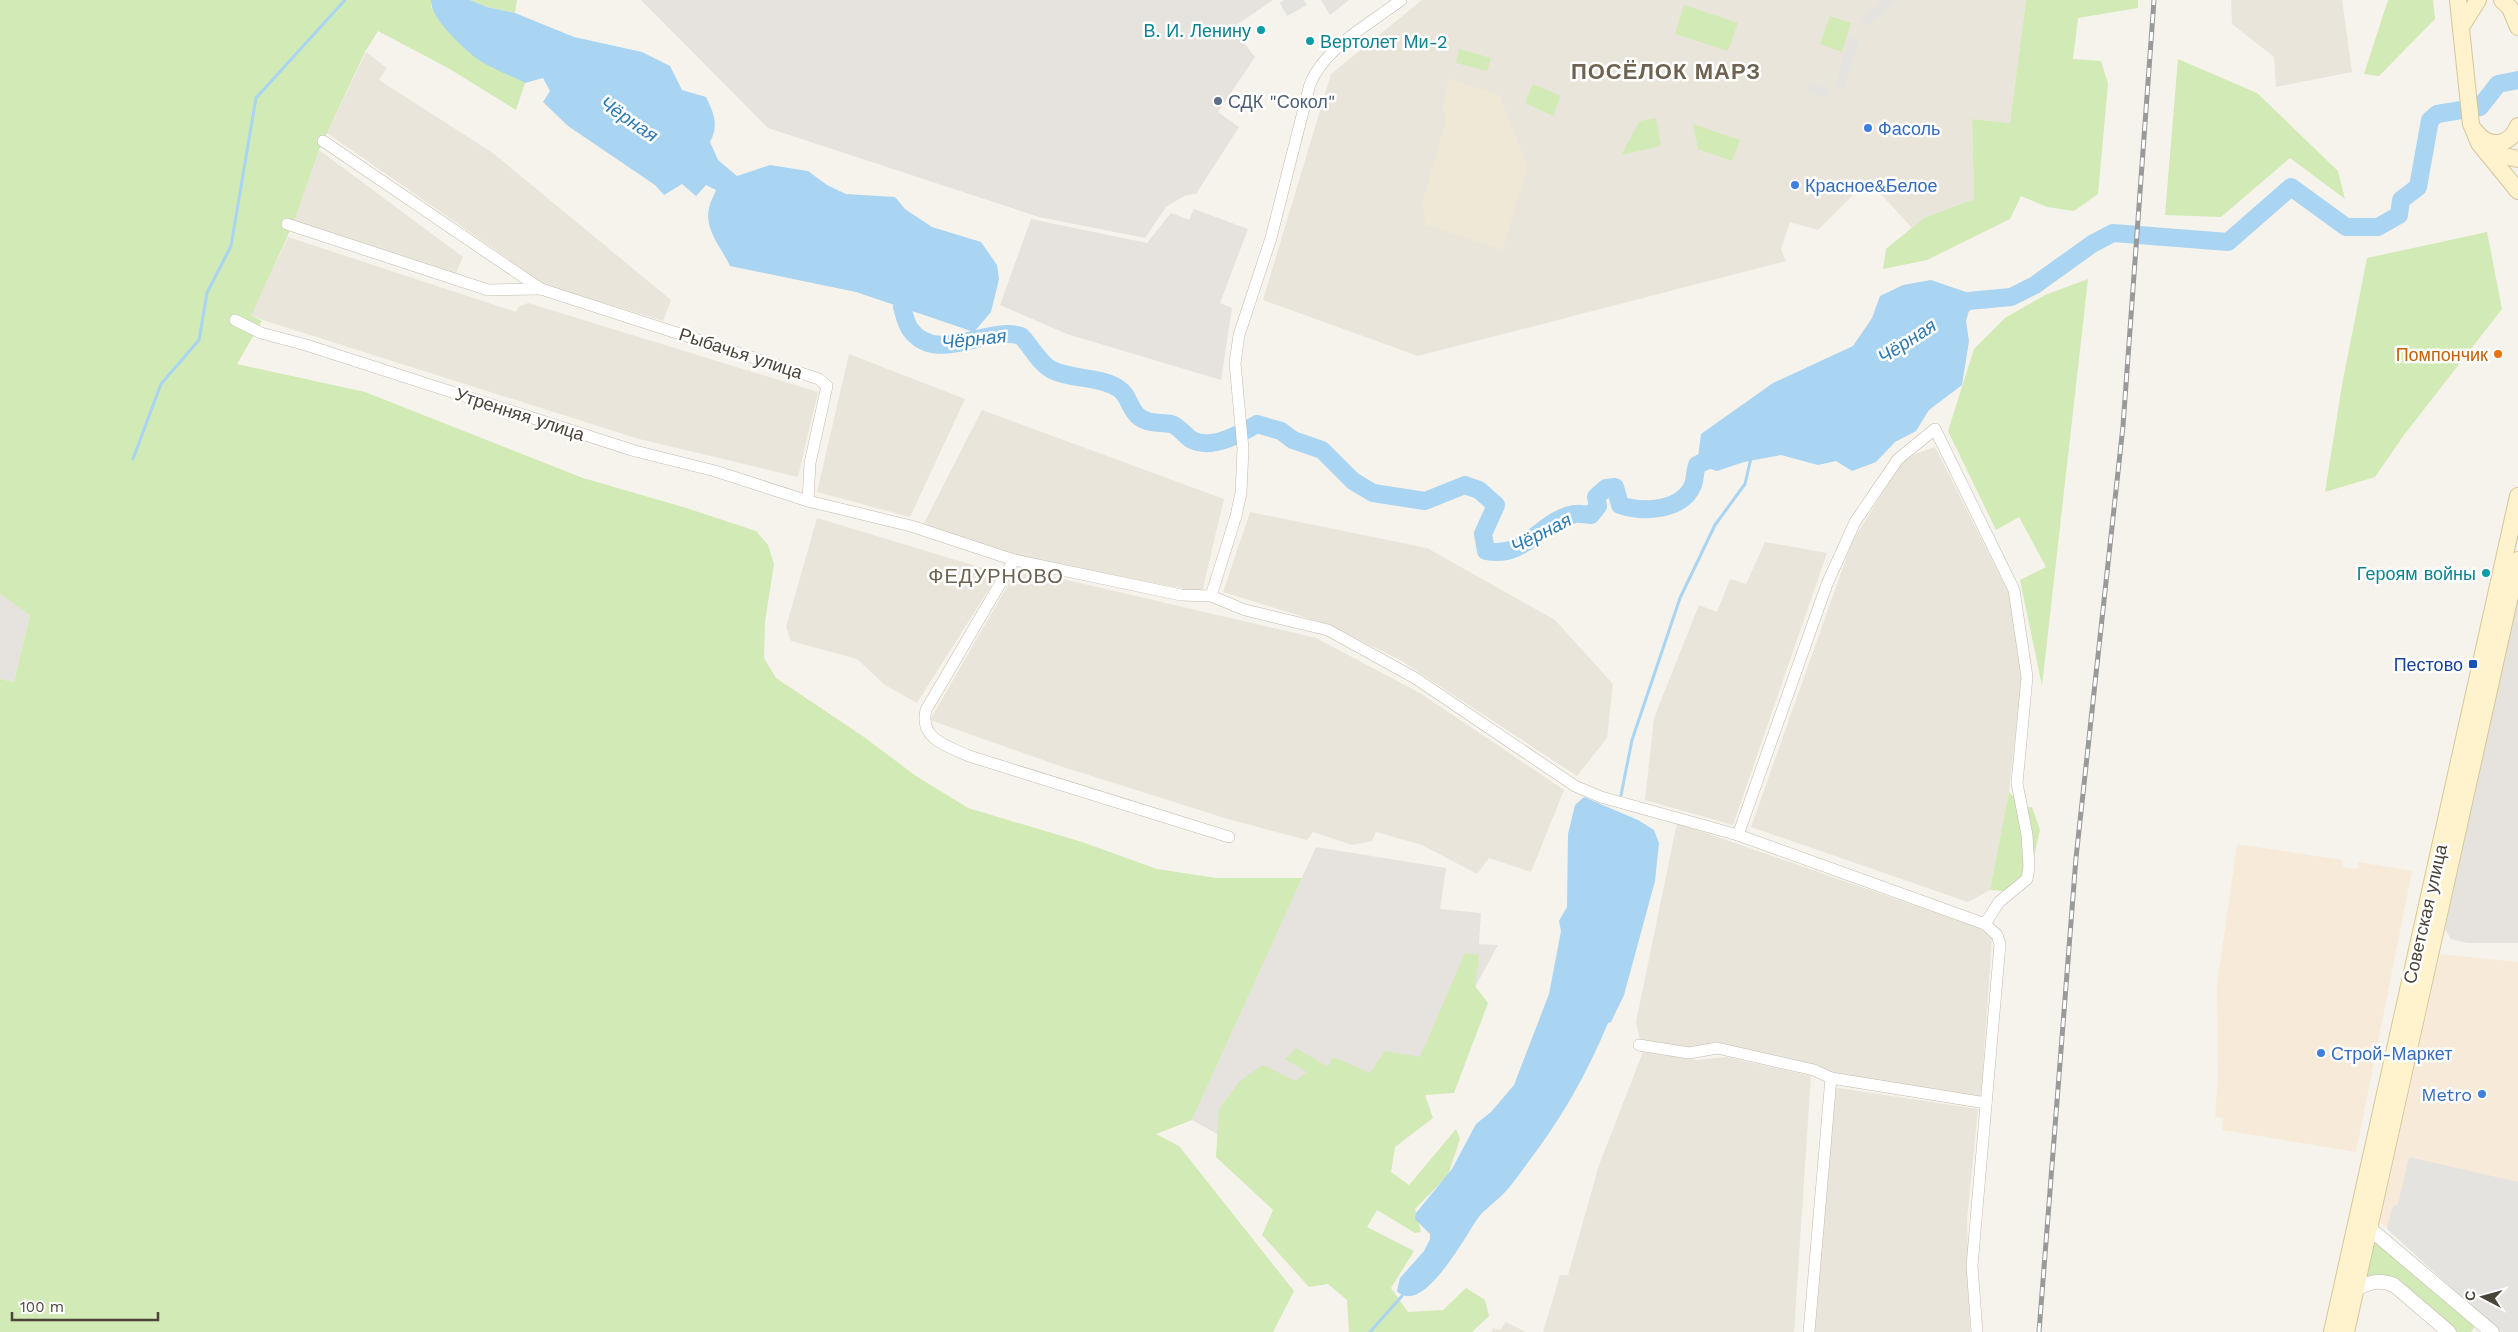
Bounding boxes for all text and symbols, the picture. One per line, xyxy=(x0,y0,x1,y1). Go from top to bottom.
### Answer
place label: В. И. Ленину xyxy=(1143,20,1251,41)
marker: В. И. Ленину xyxy=(1255,24,1267,36)
place label: Вертолет Ми-2 xyxy=(1320,31,1448,52)
marker: Вертолет Ми-2 xyxy=(1304,35,1316,47)
district label: ПОСЁЛОК МАРЗ xyxy=(1571,59,1761,84)
water label: Чёрная xyxy=(596,91,662,147)
place label: СДК "Сокол" xyxy=(1228,91,1335,112)
marker: СДК "Сокол" xyxy=(1212,95,1224,107)
place label: Фасоль xyxy=(1878,118,1940,139)
marker: Фасоль xyxy=(1862,122,1874,134)
place label: Красное&Белое xyxy=(1805,175,1938,196)
marker: Красное&Белое xyxy=(1789,179,1801,191)
water label: Чёрная xyxy=(1873,314,1941,368)
street label: Рыбачья улица xyxy=(677,323,806,383)
water label: Чёрная xyxy=(940,324,1008,354)
place label: Помпончик xyxy=(2396,344,2488,365)
marker: Помпончик xyxy=(2492,348,2504,360)
street label: Утренняя улица xyxy=(453,383,588,445)
water label: Чёрная xyxy=(1507,508,1575,558)
place label: Героям войны xyxy=(2357,563,2476,584)
district label: ФЕДУРНОВО xyxy=(928,564,1064,588)
marker: Героям войны xyxy=(2480,567,2492,579)
place label: Пестово xyxy=(2394,654,2463,675)
marker: Пестово xyxy=(2467,658,2479,670)
street label: Советская улица xyxy=(2399,841,2451,986)
place label: Строй-Маркет xyxy=(2331,1043,2452,1064)
marker: Строй-Маркет xyxy=(2315,1047,2327,1059)
place label: Metro xyxy=(2421,1084,2472,1105)
marker: Metro xyxy=(2476,1088,2488,1100)
north arrow xyxy=(2458,1272,2508,1322)
scale bar xyxy=(12,1290,159,1322)
text: С xyxy=(2462,1290,2479,1302)
text: 100 m xyxy=(20,1298,64,1316)

